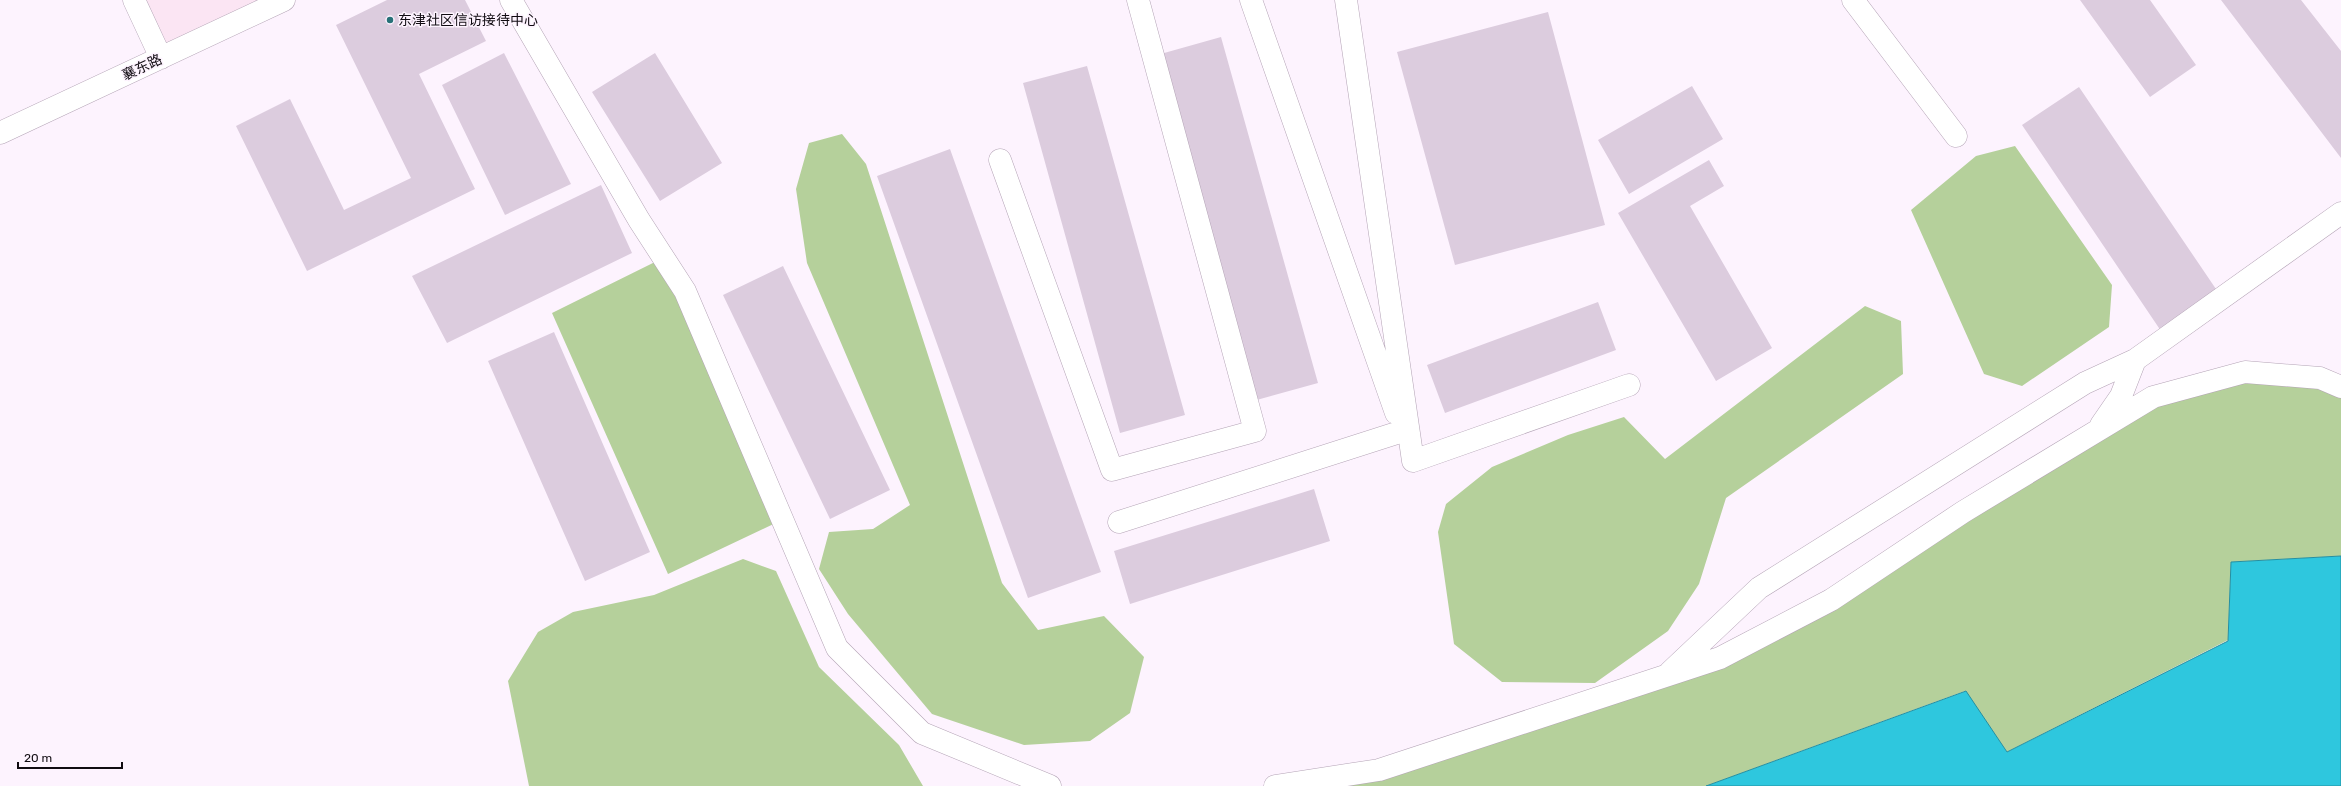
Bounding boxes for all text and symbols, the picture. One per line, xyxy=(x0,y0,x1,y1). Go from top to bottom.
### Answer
place label: 东津社区信访接待中心 xyxy=(398,12,538,29)
marker: 东津社区信访接待中心 xyxy=(385,15,395,25)
street label: 襄东路 xyxy=(120,51,165,84)
scale bar xyxy=(18,744,122,770)
text: 20 m xyxy=(24,751,52,765)

